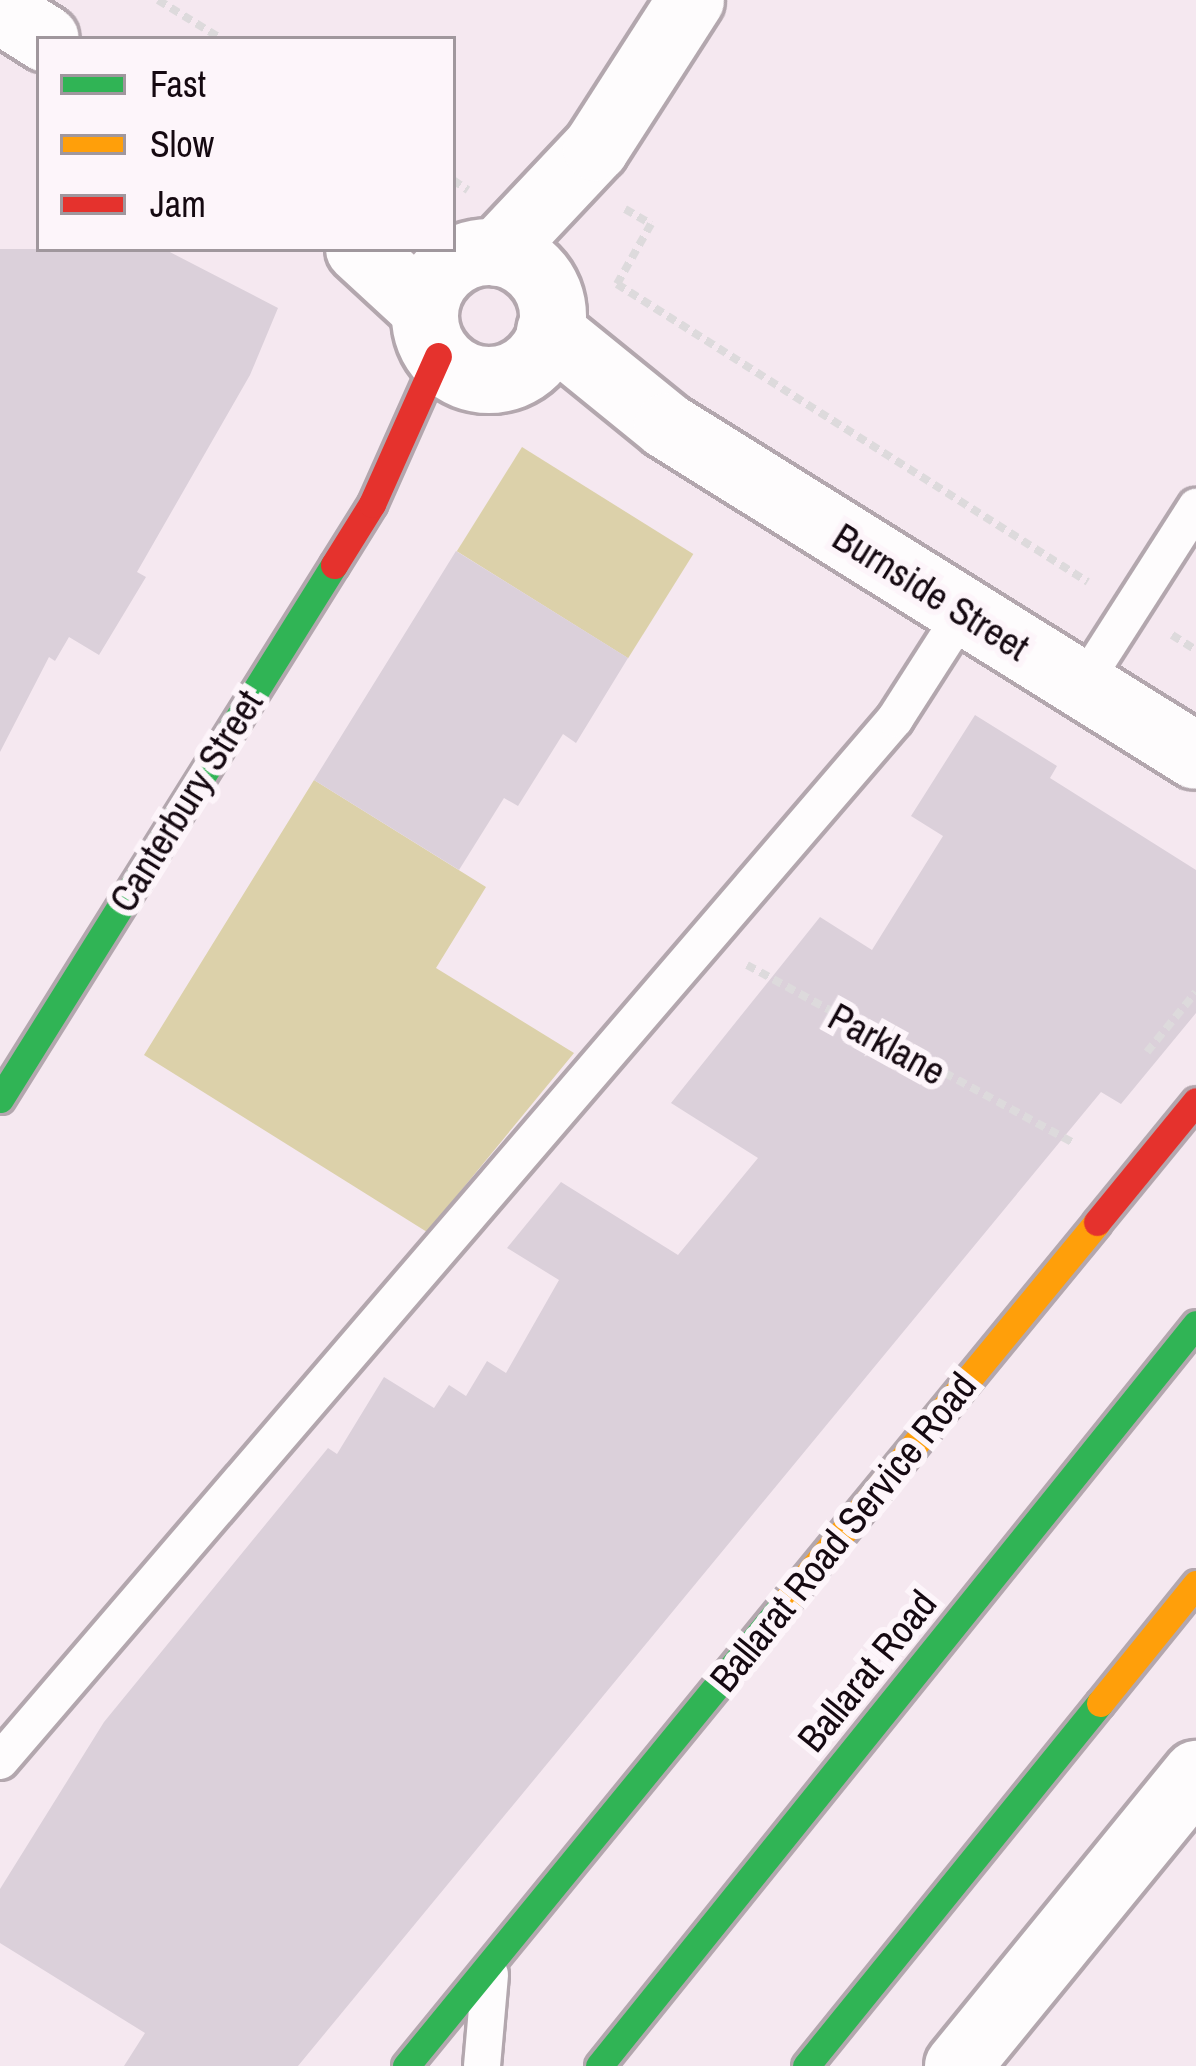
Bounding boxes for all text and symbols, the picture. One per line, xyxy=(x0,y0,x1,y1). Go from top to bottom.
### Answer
legend xyxy=(36,36,456,252)
text: Fast xyxy=(150,60,206,108)
text: Slow xyxy=(150,120,214,168)
text: Jam xyxy=(150,180,206,228)
street label: Burnside Street xyxy=(824,513,1038,671)
street label: Canterbury Street xyxy=(99,682,273,920)
street label: Parklane xyxy=(820,993,954,1095)
street label: Ballarat Road Service Road xyxy=(700,1363,986,1701)
street label: Ballarat Road xyxy=(788,1581,946,1761)

